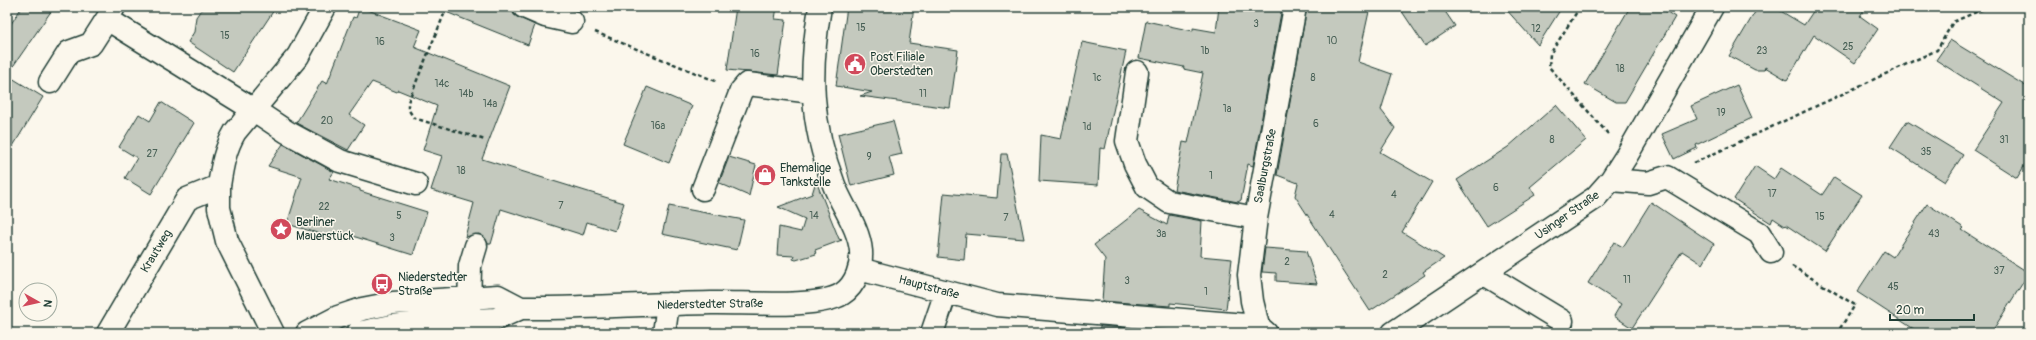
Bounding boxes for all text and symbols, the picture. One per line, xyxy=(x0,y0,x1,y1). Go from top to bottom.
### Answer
house number: 3 xyxy=(1253,18,1259,30)
house number: 15 xyxy=(856,22,866,34)
house number: 12 xyxy=(1531,23,1541,35)
house number: 15 xyxy=(220,30,230,42)
house number: 10 xyxy=(1327,35,1338,47)
house number: 16 xyxy=(375,36,385,48)
house number: 25 xyxy=(1842,41,1854,53)
house number: 1b xyxy=(1201,45,1209,57)
house number: 23 xyxy=(1757,45,1768,57)
house number: 16 xyxy=(750,48,760,60)
place label: Post Filiale Oberstedten xyxy=(870,50,933,79)
public building icon: Post Filiale Oberstedten xyxy=(842,51,868,77)
house number: 18 xyxy=(1616,63,1624,75)
house number: 1c xyxy=(1093,72,1102,84)
house number: 8 xyxy=(1310,72,1316,84)
house number: 14c xyxy=(435,78,449,90)
house number: 14b xyxy=(459,88,473,100)
house number: 11 xyxy=(919,88,927,100)
house number: 14a xyxy=(483,98,498,110)
house number: 1a xyxy=(1223,103,1232,115)
house number: 19 xyxy=(1716,107,1726,119)
house number: 20 xyxy=(321,115,333,127)
house number: 6 xyxy=(1313,118,1319,130)
house number: 16a xyxy=(651,120,666,132)
house number: 1d xyxy=(1083,121,1092,133)
street label: Saalburgstraße xyxy=(1251,127,1280,205)
house number: 8 xyxy=(1549,134,1555,146)
house number: 31 xyxy=(1999,134,2009,146)
house number: 35 xyxy=(1921,146,1932,158)
house number: 27 xyxy=(147,148,158,160)
house number: 9 xyxy=(866,151,872,163)
place label: Ehemalige Tankstelle xyxy=(780,161,831,190)
shop icon: Ehemalige Tankstelle xyxy=(752,162,778,188)
house number: 18 xyxy=(457,165,465,177)
house number: 1 xyxy=(1209,170,1213,182)
house number: 6 xyxy=(1493,182,1499,194)
street label: Usinger Straße xyxy=(1532,188,1602,243)
house number: 17 xyxy=(1767,188,1777,200)
house number: 4 xyxy=(1391,189,1397,201)
house number: 7 xyxy=(558,200,564,212)
house number: 22 xyxy=(318,201,330,213)
house number: 4 xyxy=(1329,209,1335,221)
house number: 5 xyxy=(396,210,402,222)
house number: 14 xyxy=(809,210,819,222)
house number: 15 xyxy=(1815,211,1825,223)
house number: 7 xyxy=(1003,212,1009,224)
place label: Berliner Mauerstück xyxy=(296,215,354,244)
place icon: Berliner Mauerstück xyxy=(268,216,294,242)
street label: Krautweg xyxy=(138,227,175,276)
house number: 3a xyxy=(1156,228,1166,240)
house number: 43 xyxy=(1928,228,1940,240)
house number: 3 xyxy=(389,232,395,244)
house number: 2 xyxy=(1284,256,1290,268)
house number: 37 xyxy=(1994,265,2005,277)
house number: 2 xyxy=(1382,269,1388,281)
place label: Niederstedter Straße xyxy=(398,270,468,299)
bus stop icon: Niederstedter Straße xyxy=(369,271,395,297)
street label: Hauptstraße xyxy=(897,272,961,303)
house number: 11 xyxy=(1623,274,1631,286)
house number: 3 xyxy=(1124,275,1130,287)
house number: 45 xyxy=(1887,281,1899,293)
north arrow xyxy=(18,282,58,322)
house number: 1 xyxy=(1204,286,1208,298)
street label: Niederstedter Straße xyxy=(657,296,763,313)
scale bar xyxy=(1890,296,1974,322)
text: N xyxy=(40,299,54,308)
text: 20 m xyxy=(1896,303,1925,318)

